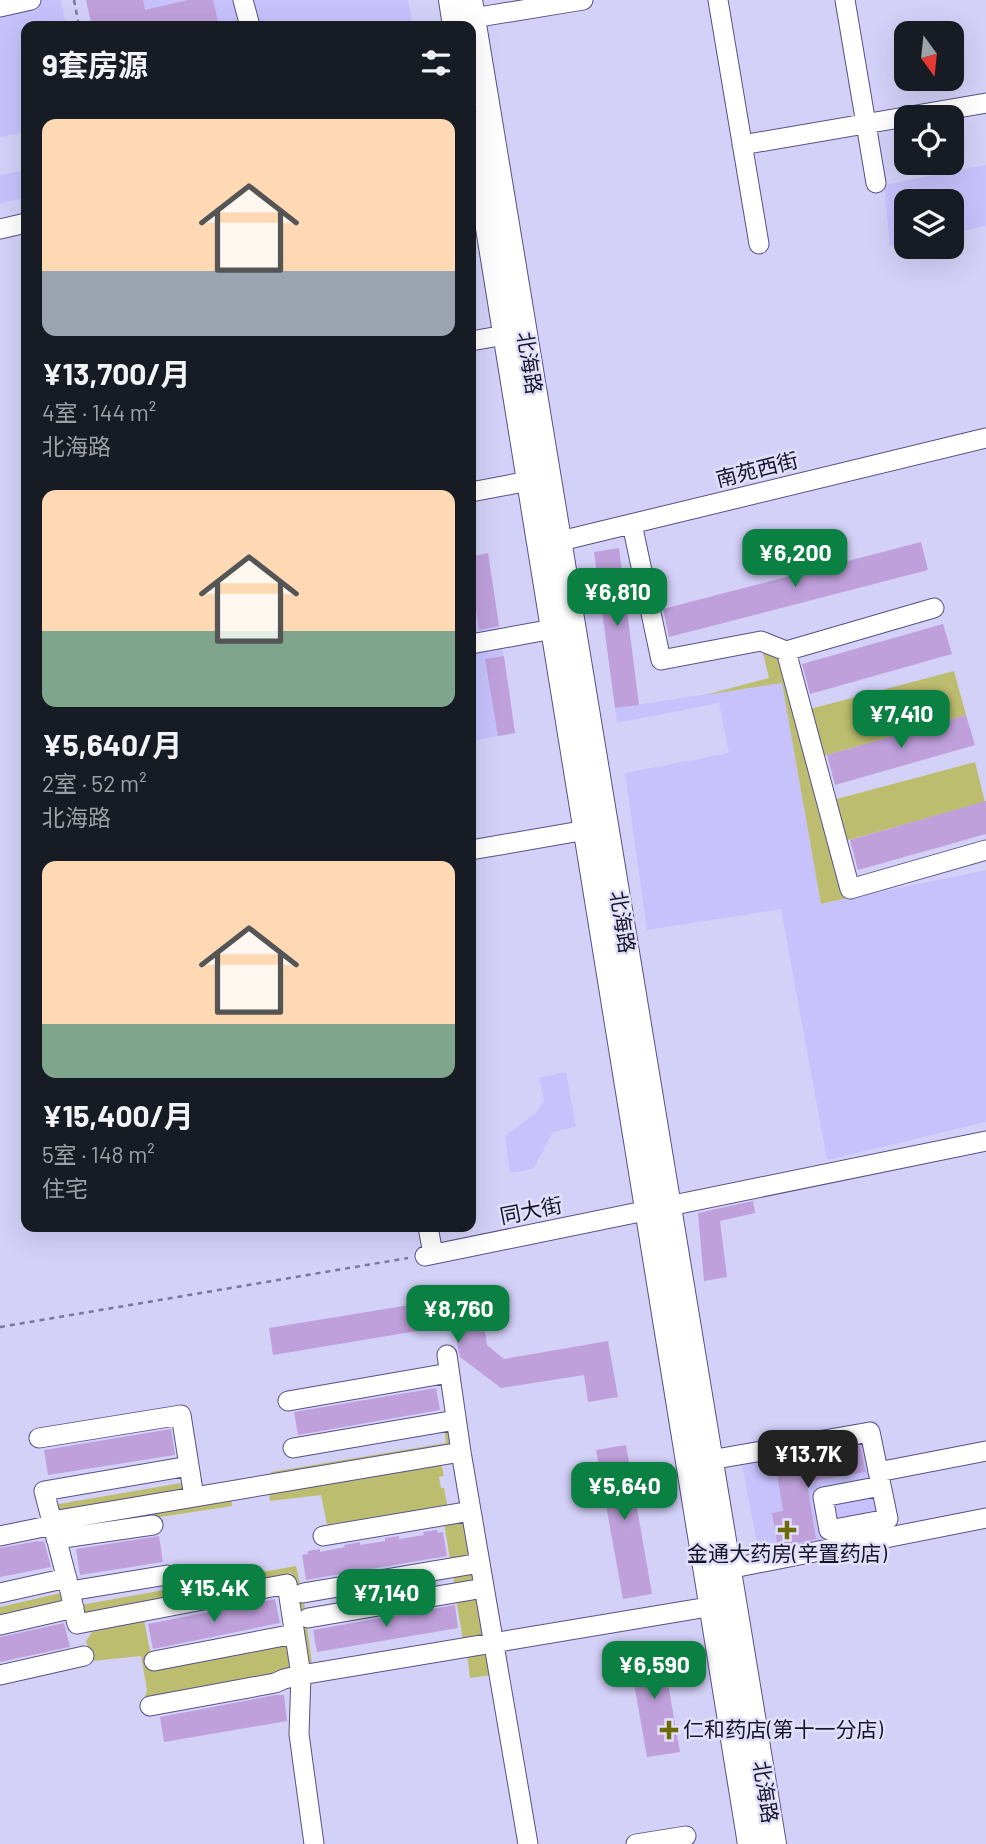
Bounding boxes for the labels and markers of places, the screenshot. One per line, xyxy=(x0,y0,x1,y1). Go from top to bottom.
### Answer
pin: ¥6,200 xyxy=(738,530,852,589)
pin: ¥6,810 xyxy=(560,568,674,628)
pin: ¥7,410 xyxy=(844,690,958,750)
pin: ¥8,760 xyxy=(401,1286,515,1345)
pin: ¥13.7K xyxy=(751,1430,865,1490)
pin: ¥5,640 xyxy=(567,1462,681,1522)
marker: 金通大药房(辛置药店) xyxy=(779,1522,795,1538)
place label: 金通大药房(辛置药店) xyxy=(687,1540,887,1565)
pin: ¥15.4K xyxy=(157,1564,271,1624)
pin: ¥7,140 xyxy=(329,1570,443,1629)
pin: ¥6,590 xyxy=(597,1642,711,1701)
place label: 仁和药店(第十一分店) xyxy=(683,1716,883,1741)
marker: 仁和药店(第十一分店) xyxy=(661,1722,677,1738)

